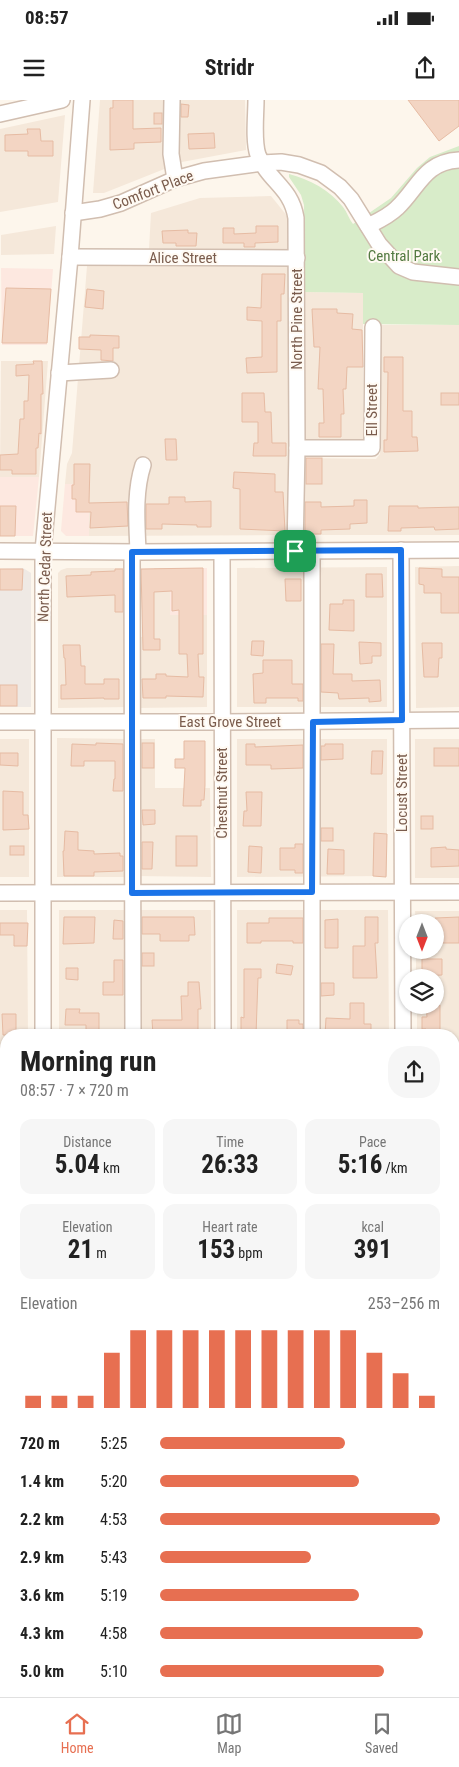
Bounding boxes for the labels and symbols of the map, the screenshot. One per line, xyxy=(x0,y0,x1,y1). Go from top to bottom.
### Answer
street label: Comfort Place xyxy=(110,166,196,214)
park label: Central Park xyxy=(368,247,440,265)
street label: Alice Street xyxy=(149,249,217,267)
street label: North Pine Street xyxy=(288,268,306,370)
street label: Ell Street xyxy=(363,384,381,436)
street label: North Cedar Street xyxy=(34,512,56,622)
pin xyxy=(274,530,316,572)
street label: East Grove Street xyxy=(179,713,281,731)
street label: Chestnut Street xyxy=(213,747,231,839)
street label: Locust Street xyxy=(393,754,411,832)
north arrow xyxy=(399,914,444,959)

